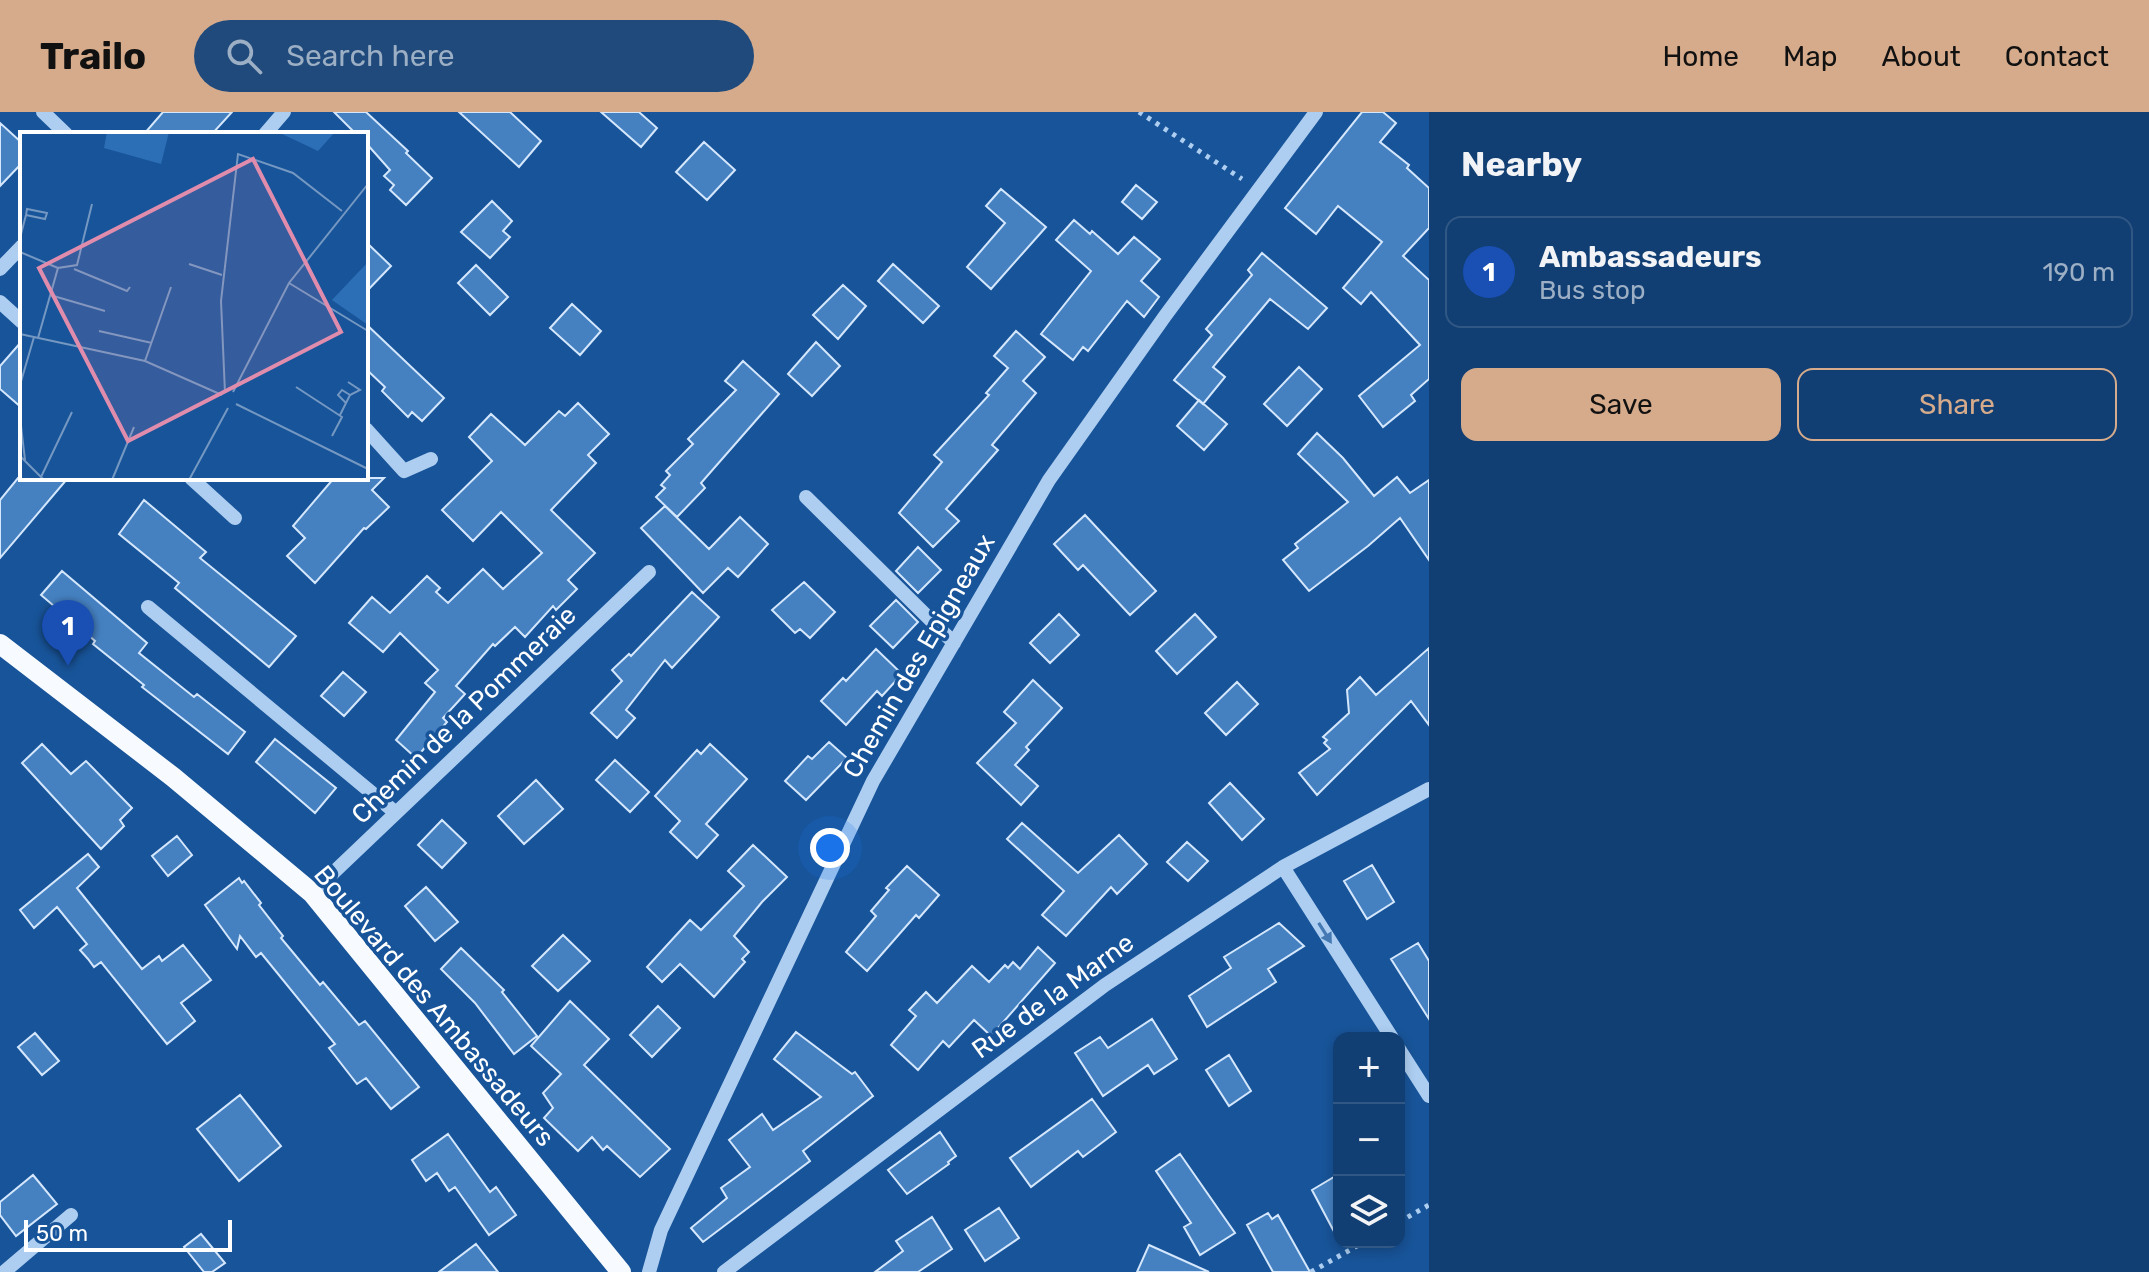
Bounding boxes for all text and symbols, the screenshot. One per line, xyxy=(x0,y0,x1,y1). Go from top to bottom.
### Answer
search box xyxy=(194,20,754,92)
text: Trailo xyxy=(40,33,146,79)
icon: search xyxy=(222,34,266,78)
text: Search here xyxy=(286,38,455,74)
text: Home xyxy=(1662,40,1739,73)
text: Map xyxy=(1783,40,1837,73)
text: About xyxy=(1881,40,1961,73)
text: Contact xyxy=(2005,40,2109,73)
inset map xyxy=(20,132,368,480)
text: Nearby xyxy=(1461,144,1582,185)
text: Ambassadeurs xyxy=(1539,239,1762,275)
text: 1 xyxy=(1483,257,1495,288)
text: 190 m xyxy=(2042,257,2115,288)
text: Bus stop xyxy=(1539,275,1645,306)
button: Save xyxy=(1461,368,1781,441)
button: Share xyxy=(1797,368,2117,441)
street label: Chemin des Epigneaux xyxy=(836,529,1002,783)
pin: 1 xyxy=(42,600,94,666)
street label: Chemin de la Pommeraie xyxy=(345,600,583,830)
your location xyxy=(810,828,850,868)
street label: Boulevard des Ambassadeurs xyxy=(307,859,561,1153)
one-way arrow xyxy=(1318,922,1333,943)
street label: Rue de la Marne xyxy=(966,927,1140,1065)
map controls xyxy=(1333,1032,1405,1248)
button: + xyxy=(1333,1032,1405,1104)
button: − xyxy=(1333,1104,1405,1176)
button: layers xyxy=(1333,1176,1405,1248)
scale bar xyxy=(24,1216,232,1252)
text: 50 m xyxy=(36,1220,88,1247)

